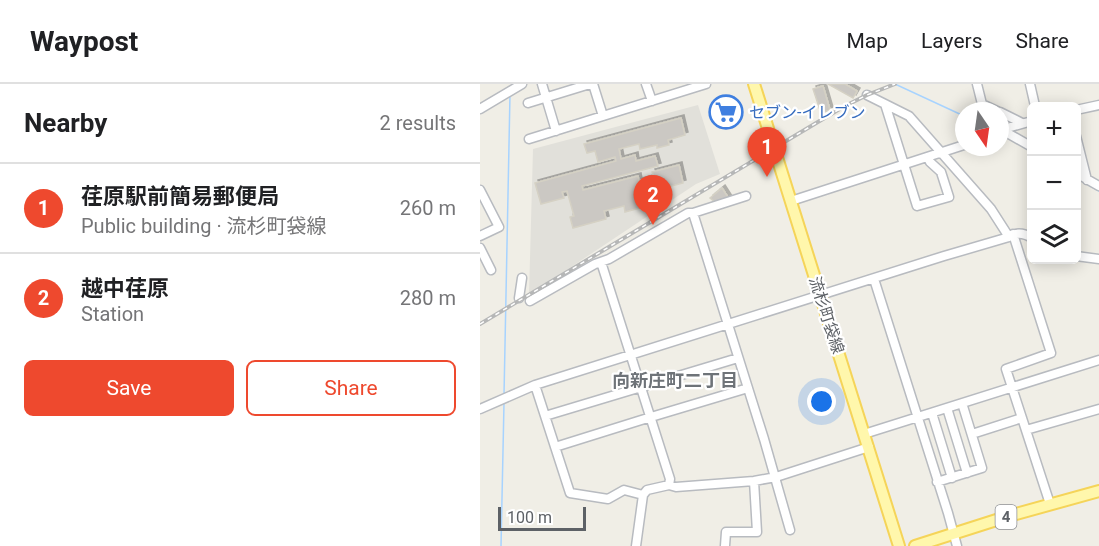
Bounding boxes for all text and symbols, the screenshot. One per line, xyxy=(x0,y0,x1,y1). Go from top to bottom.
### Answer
text: Waypost xyxy=(30,25,138,58)
text: Map xyxy=(846,29,888,53)
text: Layers xyxy=(921,29,982,53)
text: Share xyxy=(1015,29,1069,53)
supermarket icon: セブン-イレブン xyxy=(708,94,744,130)
north arrow xyxy=(955,102,1009,156)
map controls xyxy=(1027,102,1081,264)
button: + xyxy=(1027,102,1081,156)
place label: セブン-イレブン xyxy=(749,103,865,122)
text: Nearby xyxy=(24,108,107,138)
text: 2 results xyxy=(380,111,456,135)
pin: 1 xyxy=(748,128,786,177)
button: − xyxy=(1027,156,1081,210)
pin: 2 xyxy=(634,176,672,225)
text: 荏原駅前簡易郵便局 xyxy=(81,184,279,209)
text: 1 xyxy=(38,196,49,220)
text: 260 m xyxy=(400,196,456,220)
button: layers xyxy=(1027,210,1081,264)
text: Public building · 流杉町袋線 xyxy=(81,214,327,238)
street label: 流杉町袋線 xyxy=(805,274,848,356)
text: 越中荏原 xyxy=(81,276,169,301)
text: 2 xyxy=(38,286,49,310)
text: 280 m xyxy=(400,286,456,310)
text: Station xyxy=(81,302,144,326)
button: Save xyxy=(24,360,234,416)
button: Share xyxy=(246,360,456,416)
district label: 向新庄町二丁目 xyxy=(612,370,738,391)
your location xyxy=(807,387,836,416)
scale bar xyxy=(498,504,586,532)
road number: 4 xyxy=(996,505,1016,529)
text: 100 m xyxy=(507,508,552,527)

